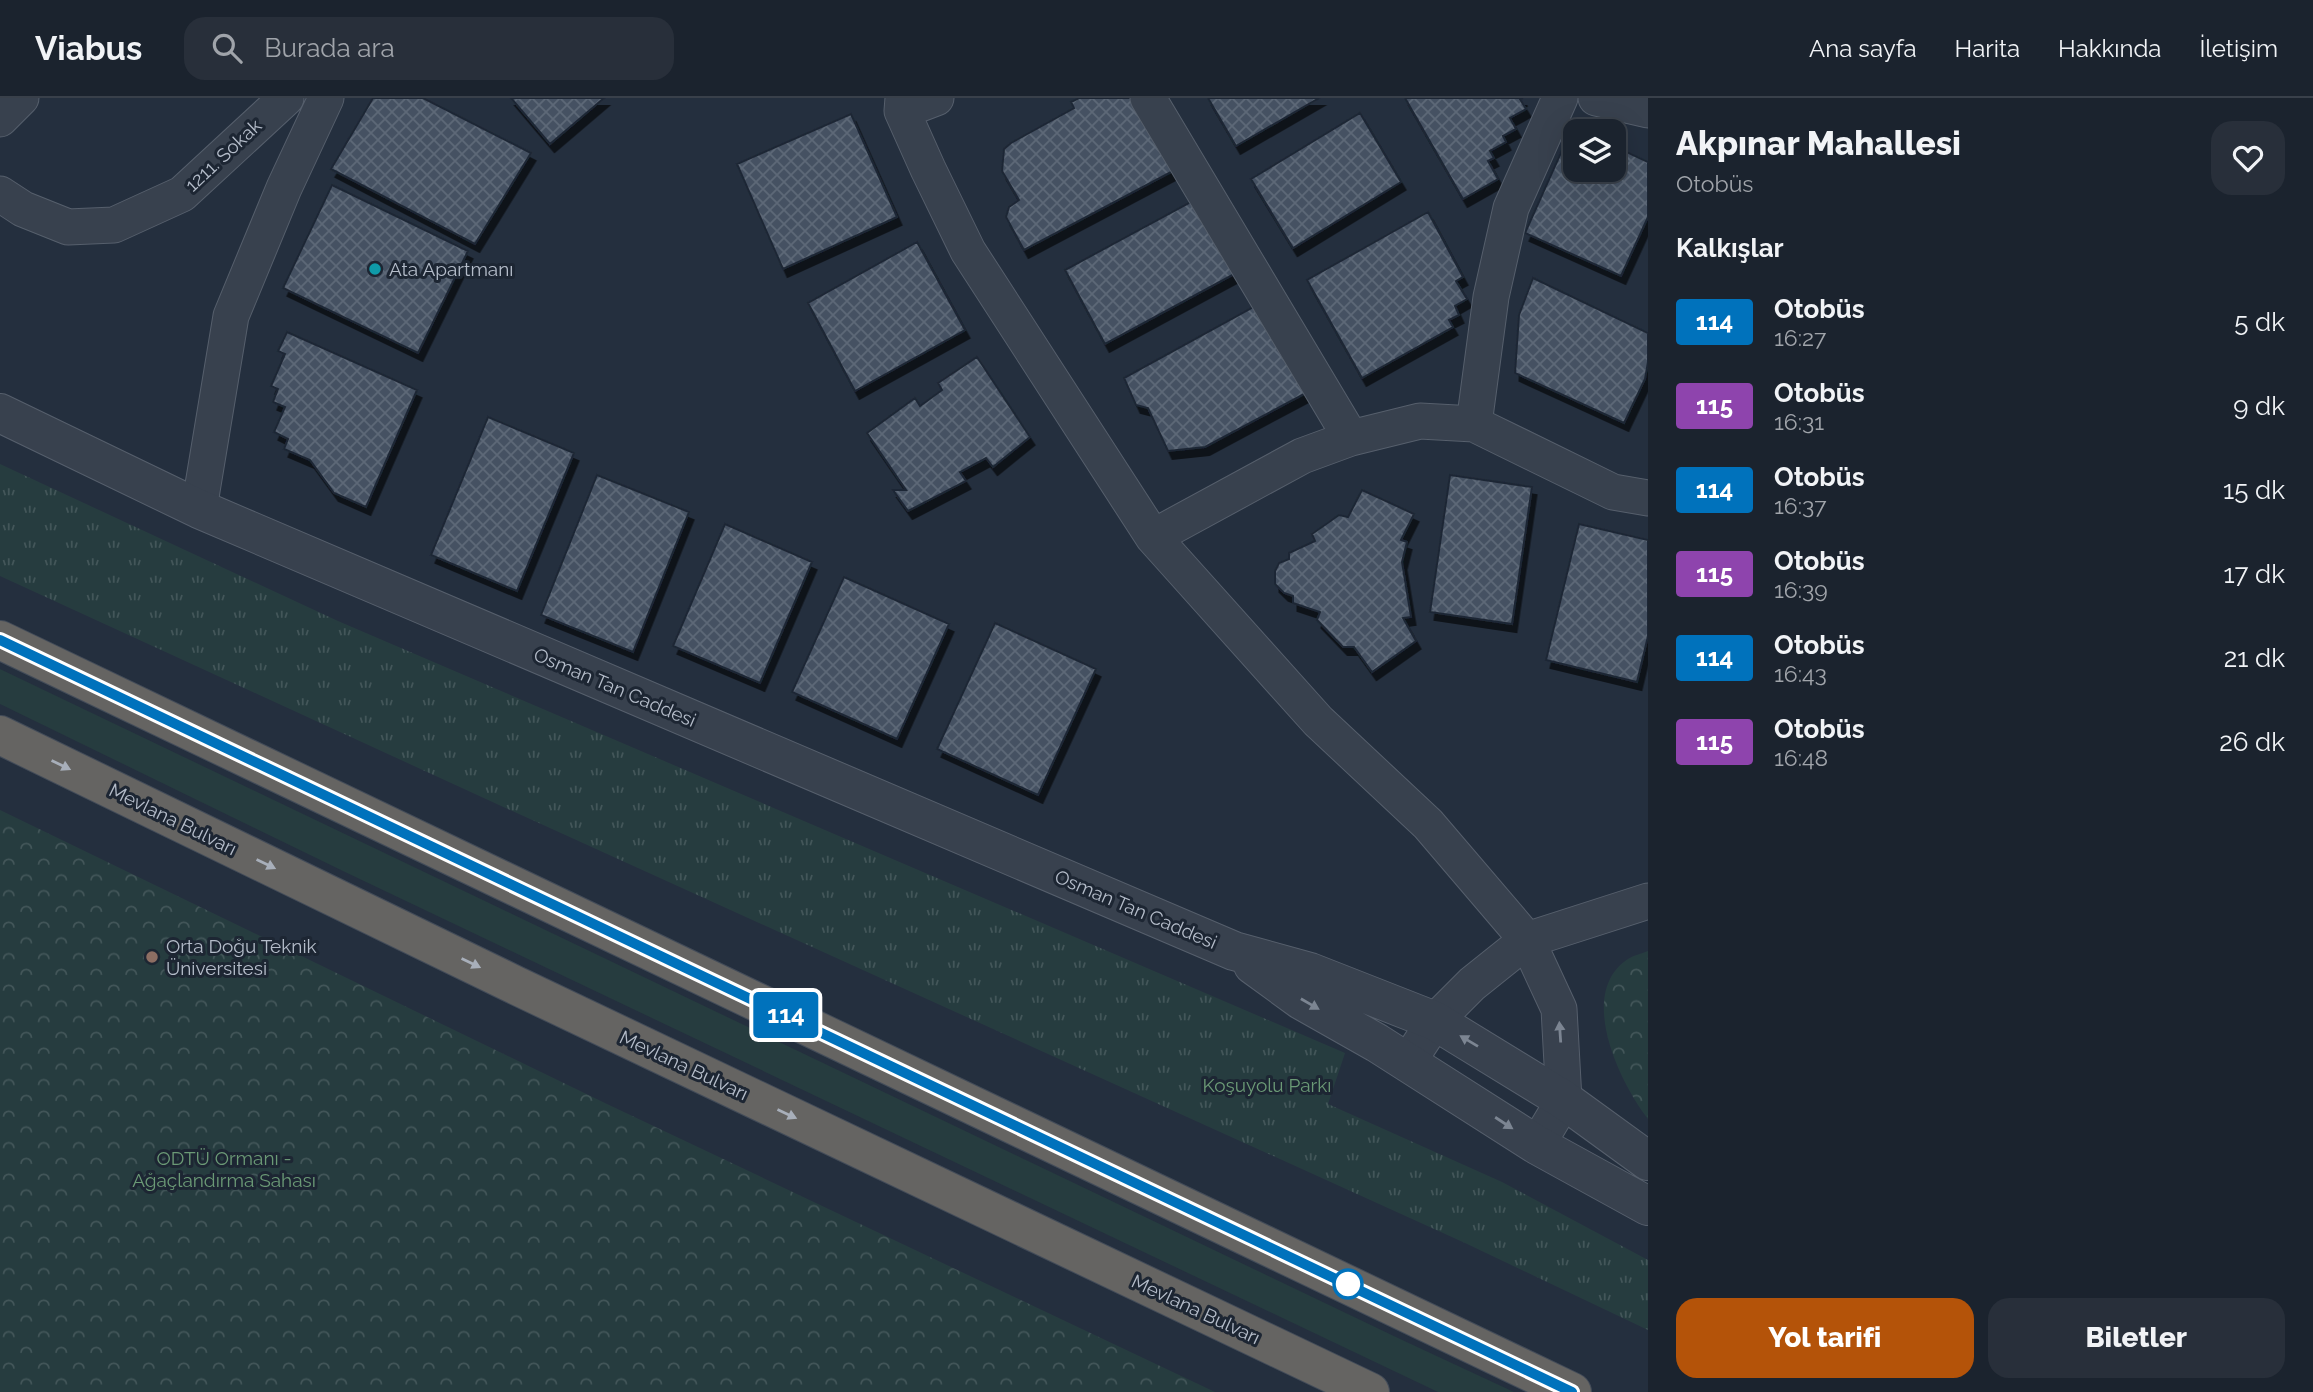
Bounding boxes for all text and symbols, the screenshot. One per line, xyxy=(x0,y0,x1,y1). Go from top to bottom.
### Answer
search box xyxy=(184,17,674,80)
text: Viabus xyxy=(35,29,142,68)
icon: search xyxy=(208,29,246,67)
text: Burada ara xyxy=(264,33,395,63)
text: Ana sayfa xyxy=(1809,34,1917,63)
text: Harita xyxy=(1955,34,2020,63)
text: Hakkında xyxy=(2058,34,2161,63)
text: İletişim xyxy=(2199,34,2278,63)
street label: 1211. Sokak xyxy=(180,114,266,196)
map controls xyxy=(1563,119,1626,182)
button: layers xyxy=(1563,119,1626,182)
button: heart xyxy=(2211,121,2285,195)
text: Akpınar Mahallesi xyxy=(1676,124,1961,163)
text: Otobüs xyxy=(1676,170,1753,197)
text: Kalkışlar xyxy=(1676,233,1784,263)
place label: Ata Apartmanı xyxy=(389,258,513,280)
marker: Ata Apartmanı xyxy=(367,261,383,277)
text: Otobüs xyxy=(1774,294,1865,324)
text: 114 xyxy=(1696,307,1733,336)
text: 5 dk xyxy=(2234,307,2285,337)
text: 16:27 xyxy=(1774,324,1826,351)
text: Otobüs xyxy=(1774,378,1865,408)
text: 115 xyxy=(1696,391,1733,420)
text: 9 dk xyxy=(2233,391,2285,421)
text: 16:31 xyxy=(1774,408,1824,435)
text: Otobüs xyxy=(1774,462,1865,492)
text: 114 xyxy=(1696,475,1733,504)
text: 15 dk xyxy=(2223,475,2285,505)
text: 16:37 xyxy=(1774,492,1827,519)
text: Otobüs xyxy=(1774,546,1865,576)
text: 115 xyxy=(1696,559,1733,588)
text: 17 dk xyxy=(2224,559,2285,589)
text: 16:39 xyxy=(1774,576,1828,603)
text: Otobüs xyxy=(1774,630,1865,660)
street label: Osman Tan Caddesi xyxy=(531,643,699,731)
text: 114 xyxy=(1696,643,1733,672)
text: 21 dk xyxy=(2224,643,2285,673)
text: 16:43 xyxy=(1774,660,1827,687)
text: Otobüs xyxy=(1774,714,1865,744)
text: 115 xyxy=(1696,727,1733,756)
text: 26 dk xyxy=(2219,727,2285,757)
text: 16:48 xyxy=(1774,744,1828,771)
one-way arrow xyxy=(51,759,71,770)
street label: Mevlana Bulvarı xyxy=(106,779,240,859)
one-way arrow xyxy=(256,858,276,870)
street label: Osman Tan Caddesi xyxy=(1052,865,1220,953)
place label: Orta Doğu Teknik Üniversitesi xyxy=(166,935,317,979)
marker: Orta Doğu Teknik Üniversitesi xyxy=(144,949,160,965)
one-way arrow xyxy=(461,958,481,969)
line badge: 114 xyxy=(746,992,826,1038)
one-way arrow xyxy=(1300,998,1319,1011)
text: 114 xyxy=(767,1000,805,1029)
one-way arrow xyxy=(1554,1020,1565,1042)
street label: Mevlana Bulvarı xyxy=(616,1026,752,1104)
one-way arrow xyxy=(1460,1035,1479,1048)
park label: Koşuyolu Parkı xyxy=(1203,1074,1331,1096)
one-way arrow xyxy=(777,1108,797,1120)
one-way arrow xyxy=(1494,1117,1513,1130)
park label: ODTÜ Ormanı - Ağaçlandırma Sahası xyxy=(132,1147,316,1191)
unlabelled marker xyxy=(1333,1269,1363,1299)
street label: Mevlana Bulvarı xyxy=(1128,1270,1264,1348)
button: Yol tarifi xyxy=(1676,1298,1974,1378)
button: Biletler xyxy=(1988,1298,2285,1378)

